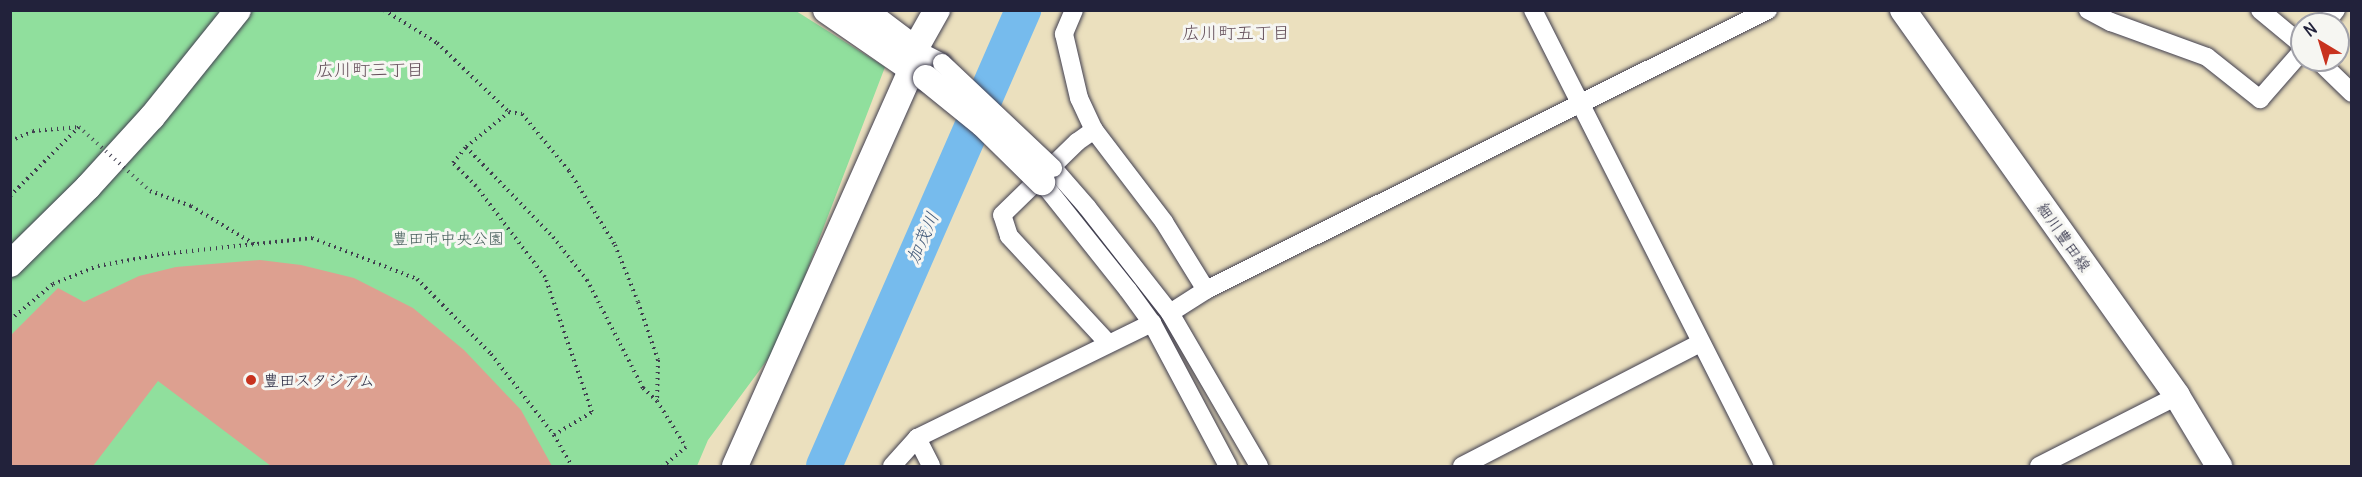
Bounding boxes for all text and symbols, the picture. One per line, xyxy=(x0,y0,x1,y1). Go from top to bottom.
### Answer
north arrow xyxy=(2290,12,2350,72)
text: N xyxy=(2300,18,2321,41)
district label: 広川町五丁目 xyxy=(1182,22,1290,44)
district label: 広川町三丁目 xyxy=(316,59,424,81)
street label: 細川豊田線 xyxy=(2033,199,2095,275)
water label: 加茂川 xyxy=(902,209,944,267)
park label: 豊田市中央公園 xyxy=(392,228,504,248)
place label: 豊田スタジアム xyxy=(263,370,375,390)
marker: 豊田スタジアム xyxy=(244,373,258,387)

